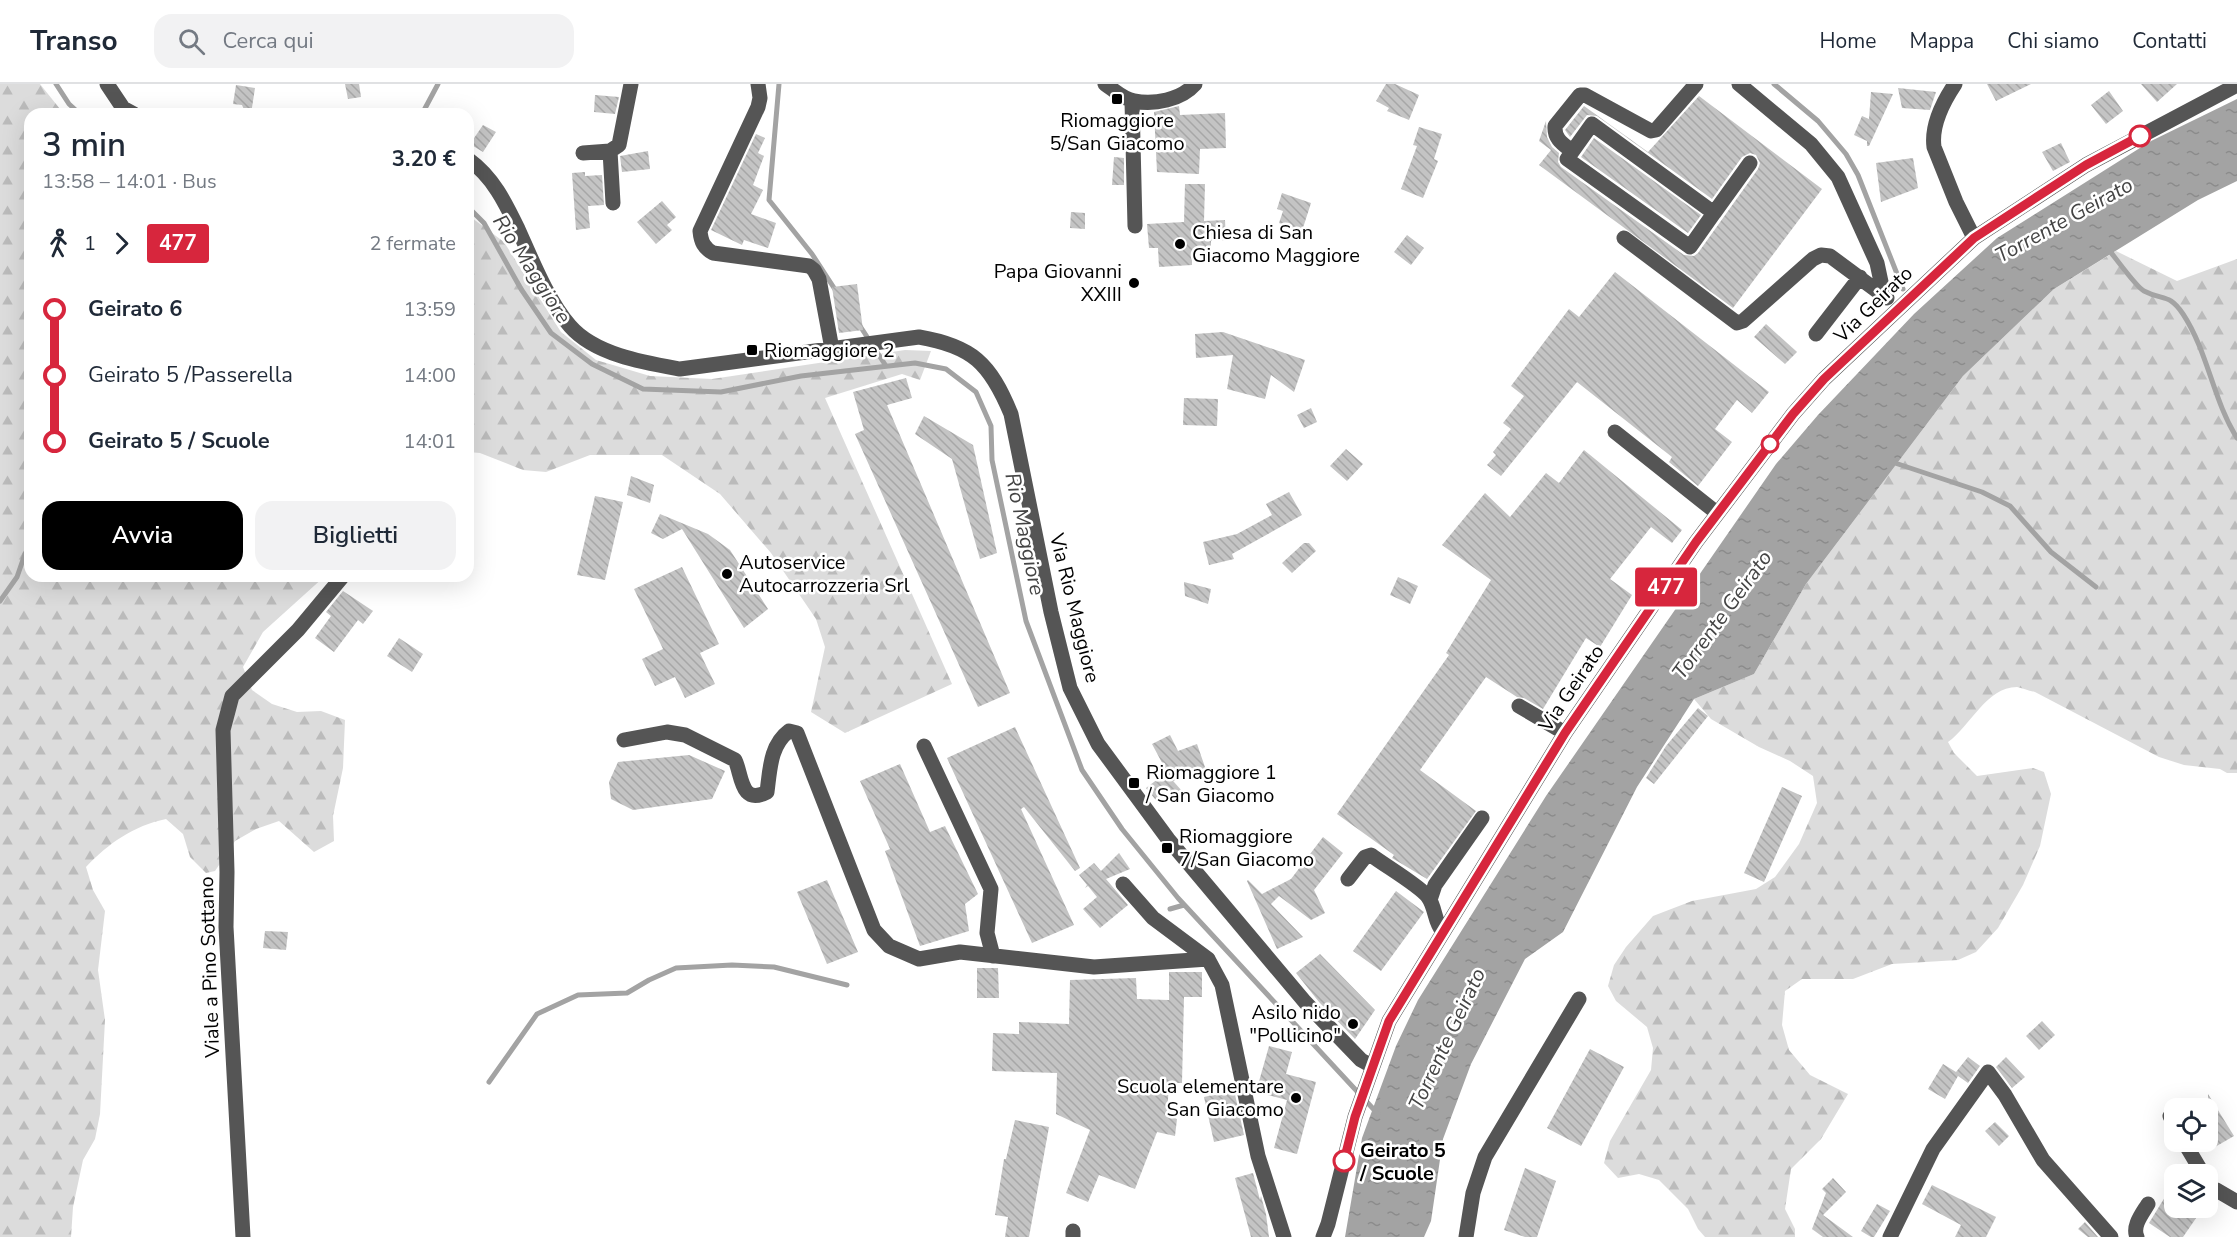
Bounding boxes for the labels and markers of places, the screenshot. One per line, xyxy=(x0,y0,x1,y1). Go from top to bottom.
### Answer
marker: Riomaggiore 5/San Giacomo xyxy=(1110,92,1124,106)
place label: Riomaggiore 5/San Giacomo xyxy=(1049,107,1185,157)
unlabelled marker xyxy=(2129,125,2151,147)
place label: Chiesa di San Giacomo Maggiore xyxy=(1192,219,1360,269)
marker: Chiesa di San Giacomo Maggiore xyxy=(1173,237,1187,251)
place label: Papa Giovanni XXIII xyxy=(994,258,1122,308)
marker: Papa Giovanni XXIII xyxy=(1127,276,1141,290)
place label: Riomaggiore 2 xyxy=(764,337,895,364)
marker: Riomaggiore 2 xyxy=(745,343,759,357)
unlabelled marker xyxy=(1761,435,1779,453)
place label: Autoservice Autocarrozzeria Srl xyxy=(739,549,910,599)
marker: Autoservice Autocarrozzeria Srl xyxy=(720,567,734,581)
place label: Riomaggiore 1 / San Giacomo xyxy=(1145,759,1277,809)
marker: Riomaggiore 1 / San Giacomo xyxy=(1127,776,1141,790)
place label: Riomaggiore 7/San Giacomo xyxy=(1179,823,1314,873)
marker: Riomaggiore 7/San Giacomo xyxy=(1160,841,1174,855)
place label: Asilo nido "Pollicino" xyxy=(1249,999,1341,1049)
marker: Asilo nido "Pollicino" xyxy=(1346,1017,1360,1031)
place label: Scuola elementare San Giacomo xyxy=(1117,1073,1284,1123)
marker: Scuola elementare San Giacomo xyxy=(1289,1091,1303,1105)
place label: Geirato 5 / Scuole xyxy=(1359,1137,1446,1187)
marker: Geirato 5 / Scuole xyxy=(1333,1150,1355,1172)

